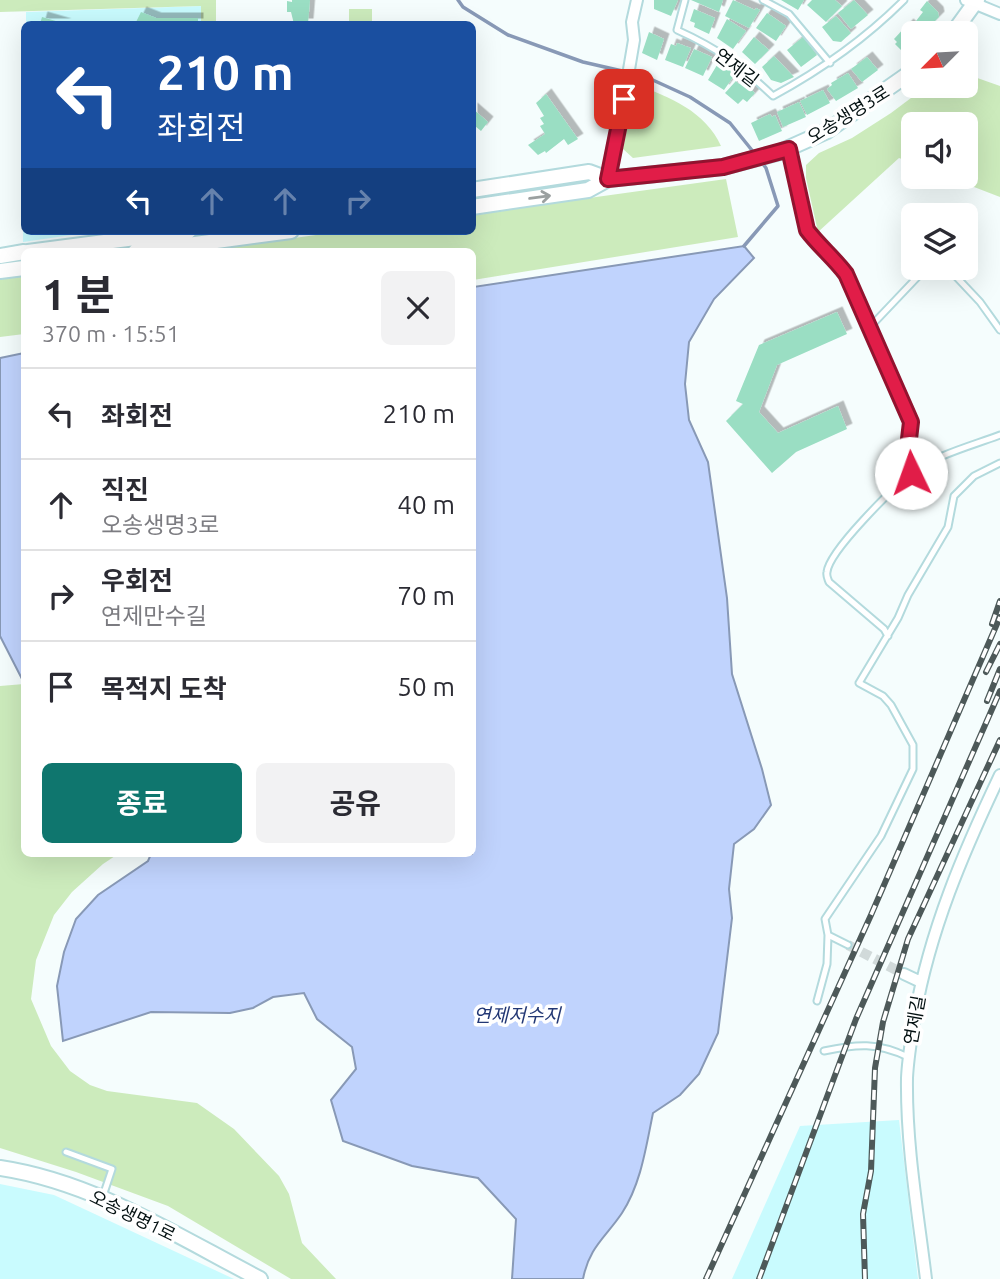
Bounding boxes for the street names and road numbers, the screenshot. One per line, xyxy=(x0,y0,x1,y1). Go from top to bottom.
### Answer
street label: 연제길 xyxy=(711,44,763,90)
street label: 오송생명3로 xyxy=(803,81,893,147)
street label: 연제길 xyxy=(900,994,928,1046)
street label: 오송생명1로 xyxy=(87,1186,179,1244)

